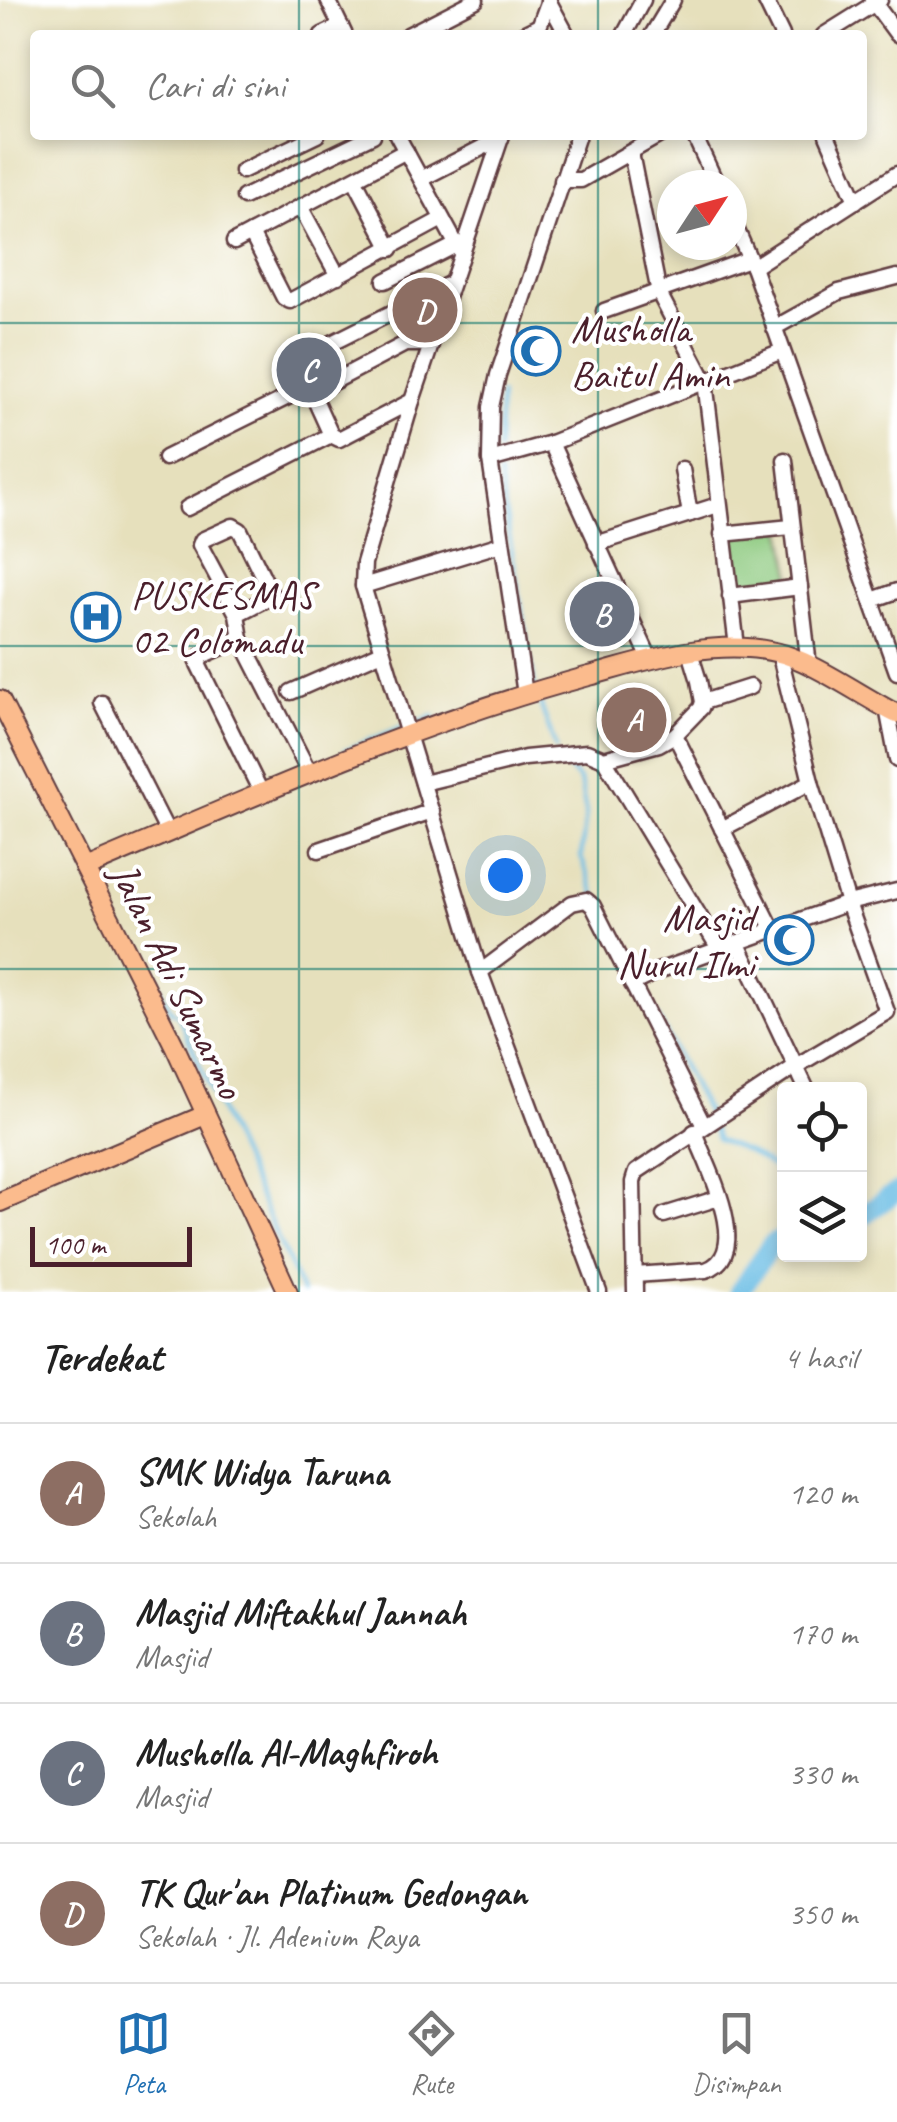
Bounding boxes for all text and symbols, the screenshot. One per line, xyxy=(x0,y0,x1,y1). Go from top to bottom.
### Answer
search box xyxy=(30,30,867,140)
icon: search xyxy=(65,58,120,113)
text: Cari di sini xyxy=(145,62,285,109)
north arrow xyxy=(657,170,747,260)
pin: D xyxy=(392,272,458,348)
place label: Musholla Baitul Amin xyxy=(571,304,730,400)
mosque icon: Musholla Baitul Amin xyxy=(510,325,562,377)
pin: C xyxy=(276,332,342,408)
place label: PUSKESMAS 02 Colomadu xyxy=(131,570,320,666)
pin: B xyxy=(570,576,634,652)
hospital icon: PUSKESMAS 02 Colomadu xyxy=(70,591,122,643)
pin: A xyxy=(602,682,666,758)
your location xyxy=(480,850,531,901)
street label: Jalan Adi Sumarmo xyxy=(98,853,256,1108)
place label: Masjid Nurul Ilmi xyxy=(617,893,759,989)
mosque icon: Masjid Nurul Ilmi xyxy=(763,914,815,966)
map controls xyxy=(777,1082,867,1262)
button: locate xyxy=(777,1082,867,1172)
button: layers xyxy=(777,1172,867,1262)
scale bar xyxy=(30,1222,192,1266)
text: 100 m xyxy=(45,1227,105,1262)
text: Terdekat xyxy=(40,1331,163,1384)
text: 4 hasil xyxy=(784,1337,857,1378)
text: SMK Widya Taruna xyxy=(135,1449,389,1496)
text: A xyxy=(64,1473,81,1514)
text: 120 m xyxy=(788,1473,857,1514)
text: Sekolah xyxy=(135,1496,216,1537)
text: Masjid Miftakhul Jannah xyxy=(135,1589,466,1636)
text: B xyxy=(64,1613,81,1654)
text: 170 m xyxy=(788,1613,857,1654)
text: Masjid xyxy=(135,1636,208,1677)
text: Musholla Al-Maghfiroh xyxy=(135,1729,437,1776)
text: C xyxy=(65,1753,80,1794)
text: 330 m xyxy=(788,1753,857,1794)
text: Masjid xyxy=(135,1776,208,1817)
text: TK Qur'an Platinum Gedongan xyxy=(135,1869,527,1916)
text: D xyxy=(63,1893,82,1934)
text: 350 m xyxy=(788,1893,857,1934)
text: Sekolah · Jl. Adenium Raya xyxy=(135,1916,419,1957)
tab: Peta xyxy=(116,2006,171,2101)
tab: Rute xyxy=(404,2006,459,2101)
tab: Disimpan xyxy=(692,2006,781,2101)

